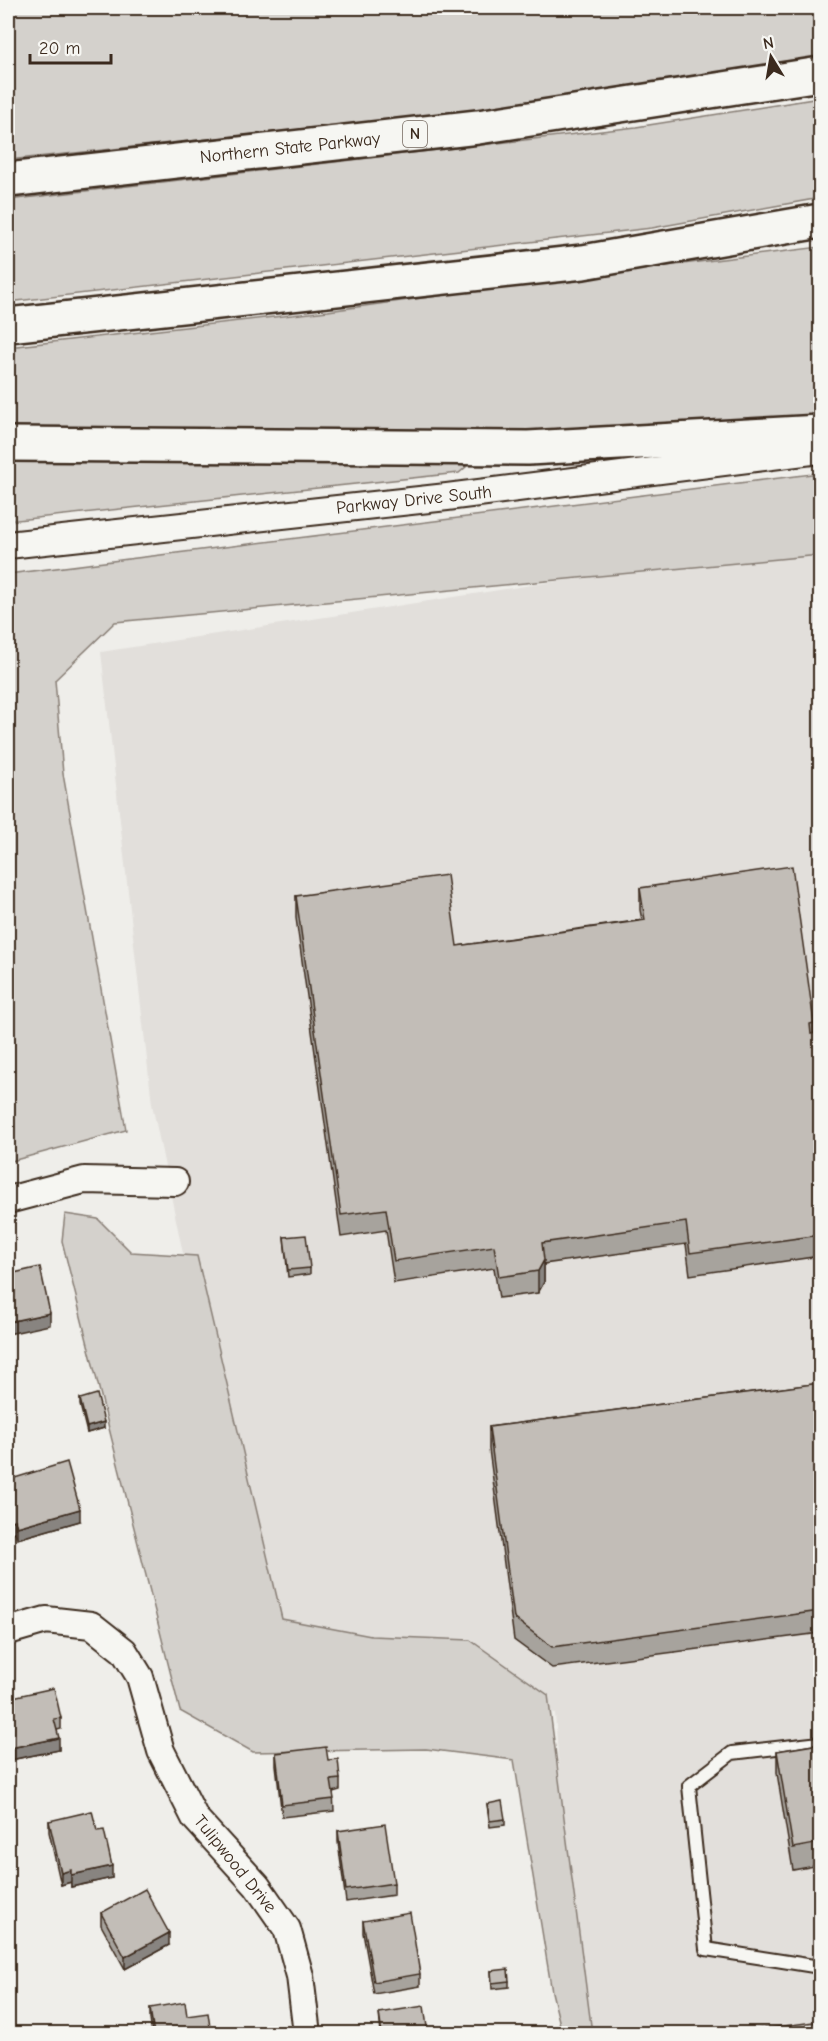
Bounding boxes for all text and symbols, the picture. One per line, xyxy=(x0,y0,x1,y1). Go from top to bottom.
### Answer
scale bar xyxy=(30,27,111,65)
north arrow xyxy=(741,27,801,87)
text: N xyxy=(761,33,775,53)
text: 20 m xyxy=(39,38,80,59)
road number: N xyxy=(403,121,427,147)
street label: Northern State Parkway xyxy=(199,128,382,168)
street label: Parkway Drive South xyxy=(335,481,493,519)
street label: Tulipwood Drive xyxy=(189,1811,281,1917)

